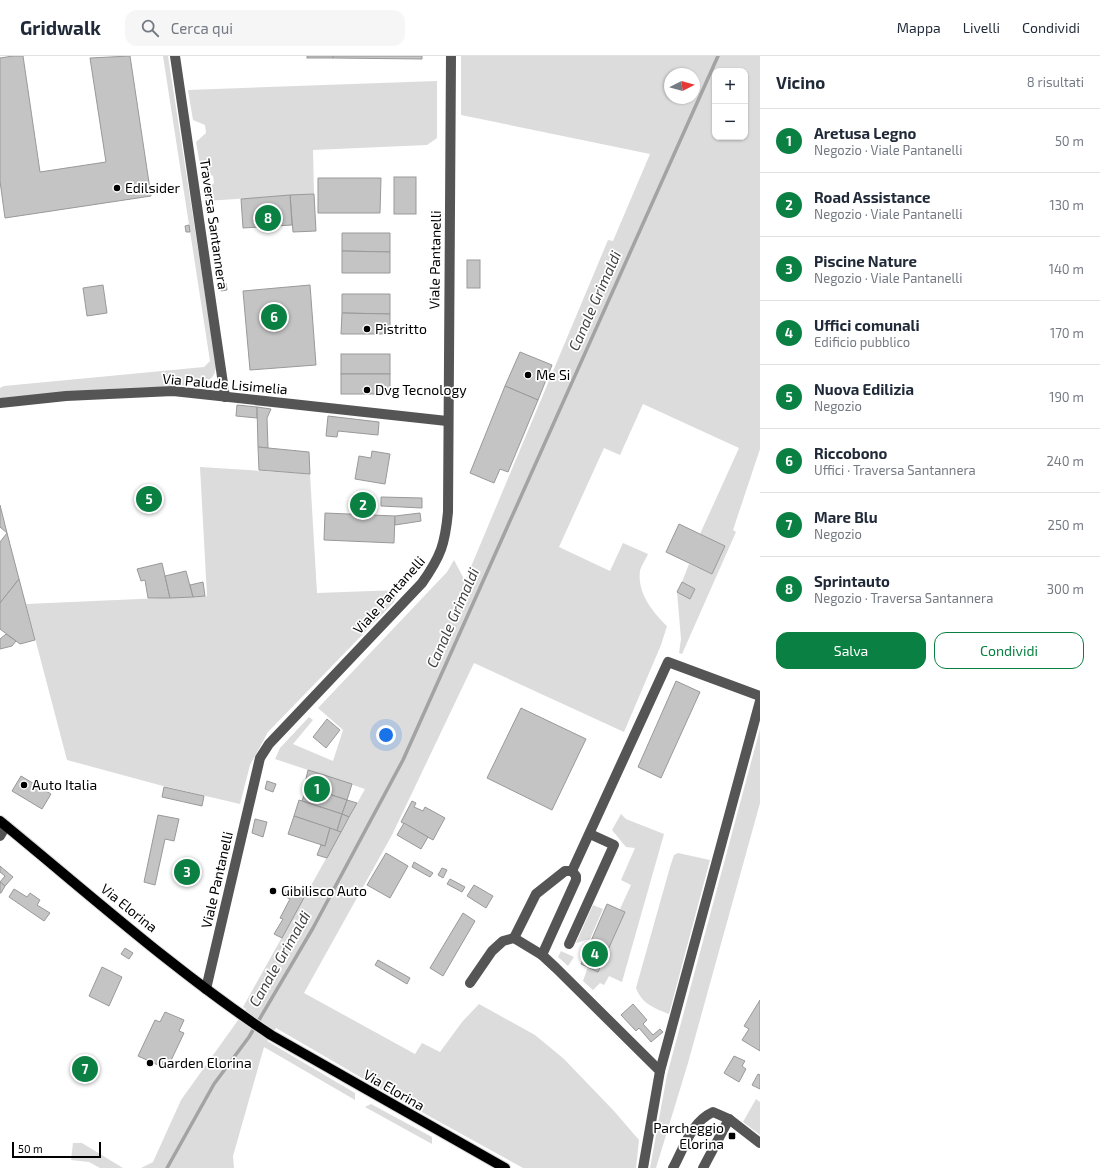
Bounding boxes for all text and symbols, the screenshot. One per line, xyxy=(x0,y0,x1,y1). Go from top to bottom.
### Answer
search box xyxy=(125,10,405,46)
text: Gridwalk xyxy=(20,16,101,39)
icon: search xyxy=(139,17,161,39)
text: Cerca qui xyxy=(171,19,233,37)
text: Mappa xyxy=(897,19,941,36)
text: Livelli xyxy=(963,19,1000,36)
text: Condividi xyxy=(1022,19,1080,36)
north arrow xyxy=(664,68,700,104)
map controls xyxy=(712,68,748,140)
button: + xyxy=(712,68,748,104)
text: Vicino xyxy=(776,72,825,92)
text: 8 risultati xyxy=(1027,74,1084,90)
button: − xyxy=(712,104,748,140)
text: Aretusa Legno xyxy=(814,124,916,142)
text: 1 xyxy=(786,133,792,149)
text: 50 m xyxy=(1055,133,1084,149)
text: Negozio · Viale Pantanelli xyxy=(814,142,962,158)
street label: Traversa Santannera xyxy=(197,157,232,291)
place label: Edilsider xyxy=(125,179,181,196)
marker: Edilsider xyxy=(112,183,122,193)
text: Road Assistance xyxy=(814,188,930,206)
text: 2 xyxy=(785,197,793,213)
text: 130 m xyxy=(1049,197,1084,213)
pin: 8 xyxy=(255,203,281,233)
text: Negozio · Viale Pantanelli xyxy=(814,206,962,222)
street label: Viale Pantanelli xyxy=(425,210,444,310)
water label: Canale Grimaldi xyxy=(564,248,624,353)
text: Piscine Nature xyxy=(814,252,917,270)
text: 3 xyxy=(785,261,793,277)
text: 140 m xyxy=(1049,261,1084,277)
text: Negozio · Viale Pantanelli xyxy=(814,270,962,286)
pin: 6 xyxy=(261,302,287,332)
text: Uffici comunali xyxy=(814,316,920,334)
place label: Pistritto xyxy=(375,320,427,337)
marker: Pistritto xyxy=(362,324,372,334)
text: 4 xyxy=(785,325,793,341)
text: 170 m xyxy=(1050,325,1084,341)
text: Edificio pubblico xyxy=(814,334,910,350)
place label: Me Si xyxy=(536,366,570,383)
street label: Via Palude Lisimelia xyxy=(162,370,288,397)
marker: Me Si xyxy=(523,370,533,380)
text: Nuova Edilizia xyxy=(814,380,914,398)
place label: Dvg Tecnology xyxy=(375,381,467,398)
marker: Dvg Tecnology xyxy=(362,385,372,395)
text: 5 xyxy=(785,389,793,405)
text: 190 m xyxy=(1049,389,1084,405)
text: Negozio xyxy=(814,398,862,414)
text: Riccobono xyxy=(814,444,887,462)
text: 6 xyxy=(785,453,793,469)
text: 240 m xyxy=(1047,453,1084,469)
text: Uffici · Traversa Santannera xyxy=(814,462,976,478)
pin: 5 xyxy=(136,484,162,514)
pin: 2 xyxy=(350,490,376,520)
text: Mare Blu xyxy=(814,508,878,526)
text: 7 xyxy=(786,517,792,533)
text: 250 m xyxy=(1048,517,1084,533)
text: Negozio xyxy=(814,526,862,542)
street label: Viale Pantanelli xyxy=(349,552,428,637)
water label: Canale Grimaldi xyxy=(422,565,482,670)
text: Sprintauto xyxy=(814,572,890,590)
text: 8 xyxy=(785,581,793,597)
text: 300 m xyxy=(1047,581,1084,597)
text: Negozio · Traversa Santannera xyxy=(814,590,993,606)
button: Salva xyxy=(776,632,926,669)
button: Condividi xyxy=(934,632,1084,669)
your location xyxy=(376,725,396,745)
pin: 1 xyxy=(304,774,330,804)
place label: Auto Italia xyxy=(32,776,97,793)
marker: Auto Italia xyxy=(19,780,29,790)
street label: Viale Pantanelli xyxy=(197,830,236,930)
pin: 3 xyxy=(174,857,200,887)
street label: Via Elorina xyxy=(98,880,161,936)
place label: Gibilisco Auto xyxy=(281,882,367,899)
marker: Gibilisco Auto xyxy=(268,886,278,896)
water label: Canale Grimaldi xyxy=(244,907,314,1010)
pin: 4 xyxy=(582,939,608,969)
pin: 7 xyxy=(72,1054,98,1084)
place label: Garden Elorina xyxy=(158,1054,252,1071)
marker: Garden Elorina xyxy=(145,1058,155,1068)
street label: Via Elorina xyxy=(361,1065,428,1114)
place label: Parcheggio Elorina xyxy=(653,1119,724,1152)
marker: Parcheggio Elorina xyxy=(727,1131,737,1141)
scale bar xyxy=(12,1140,101,1159)
text: 50 m xyxy=(18,1142,43,1155)

